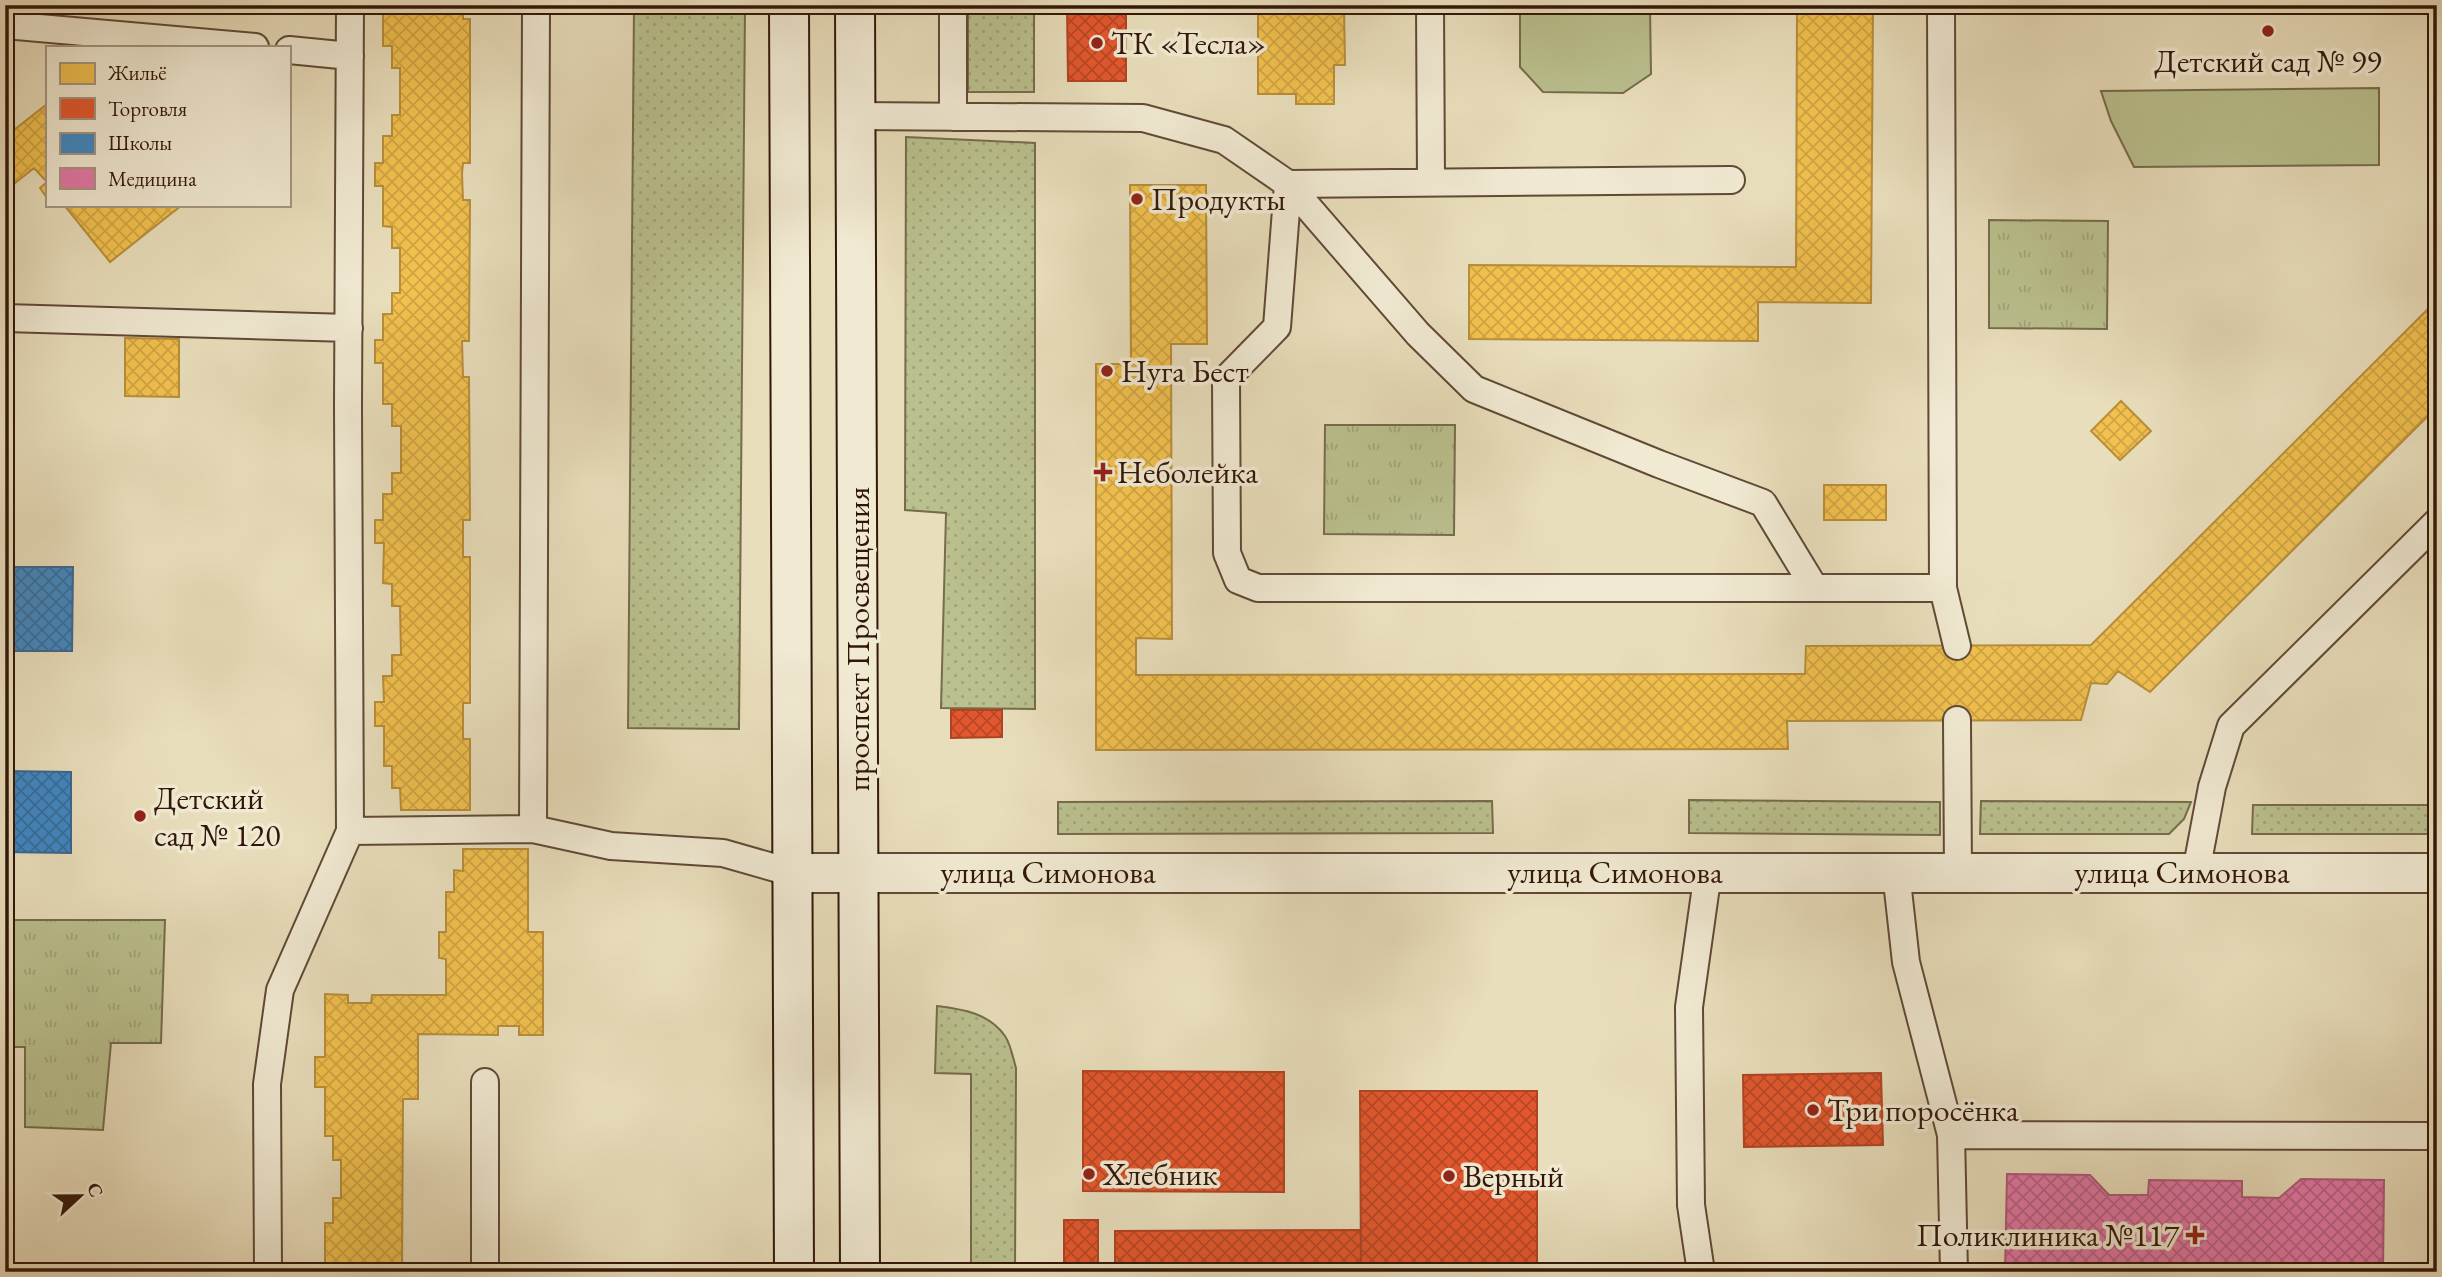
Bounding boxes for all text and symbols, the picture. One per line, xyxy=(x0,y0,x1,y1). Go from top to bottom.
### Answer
place label: ТК «Тесла» xyxy=(1111,22,1266,64)
marker: Детский сад № 99 xyxy=(2260,23,2276,39)
marker: ТК «Тесла» xyxy=(1089,35,1105,51)
place label: Детский сад № 99 xyxy=(2154,40,2382,82)
legend xyxy=(46,46,290,206)
text: Жильё xyxy=(107,59,167,86)
text: Торговля xyxy=(108,95,187,122)
text: Школы xyxy=(108,129,172,156)
text: Медицина xyxy=(108,165,197,192)
place label: Продукты xyxy=(1151,178,1286,220)
marker: Продукты xyxy=(1129,191,1145,207)
place label: Нуга Бест xyxy=(1121,350,1249,392)
marker: Нуга Бест xyxy=(1099,363,1115,379)
place label: Неболейка xyxy=(1117,451,1258,493)
marker: Неболейка xyxy=(1095,464,1111,480)
street label: проспект Просвещения xyxy=(837,487,879,791)
place label: Детский сад № 120 xyxy=(154,777,281,856)
marker: Детский сад № 120 xyxy=(132,808,148,824)
street label: улица Симонова xyxy=(940,851,1156,893)
street label: улица Симонова xyxy=(1507,851,1723,893)
street label: улица Симонова xyxy=(2074,851,2290,893)
place label: Три поросёнка xyxy=(1827,1089,2019,1131)
marker: Три поросёнка xyxy=(1805,1102,1821,1118)
place label: Хлебник xyxy=(1102,1153,1218,1195)
place label: Верный xyxy=(1463,1155,1564,1197)
north arrow xyxy=(46,1162,116,1232)
marker: Хлебник xyxy=(1081,1166,1097,1182)
marker: Верный xyxy=(1441,1168,1457,1184)
text: С xyxy=(81,1179,109,1201)
place label: Поликлиника №117 xyxy=(1916,1214,2180,1256)
marker: Поликлиника №117 xyxy=(2185,1225,2205,1245)

